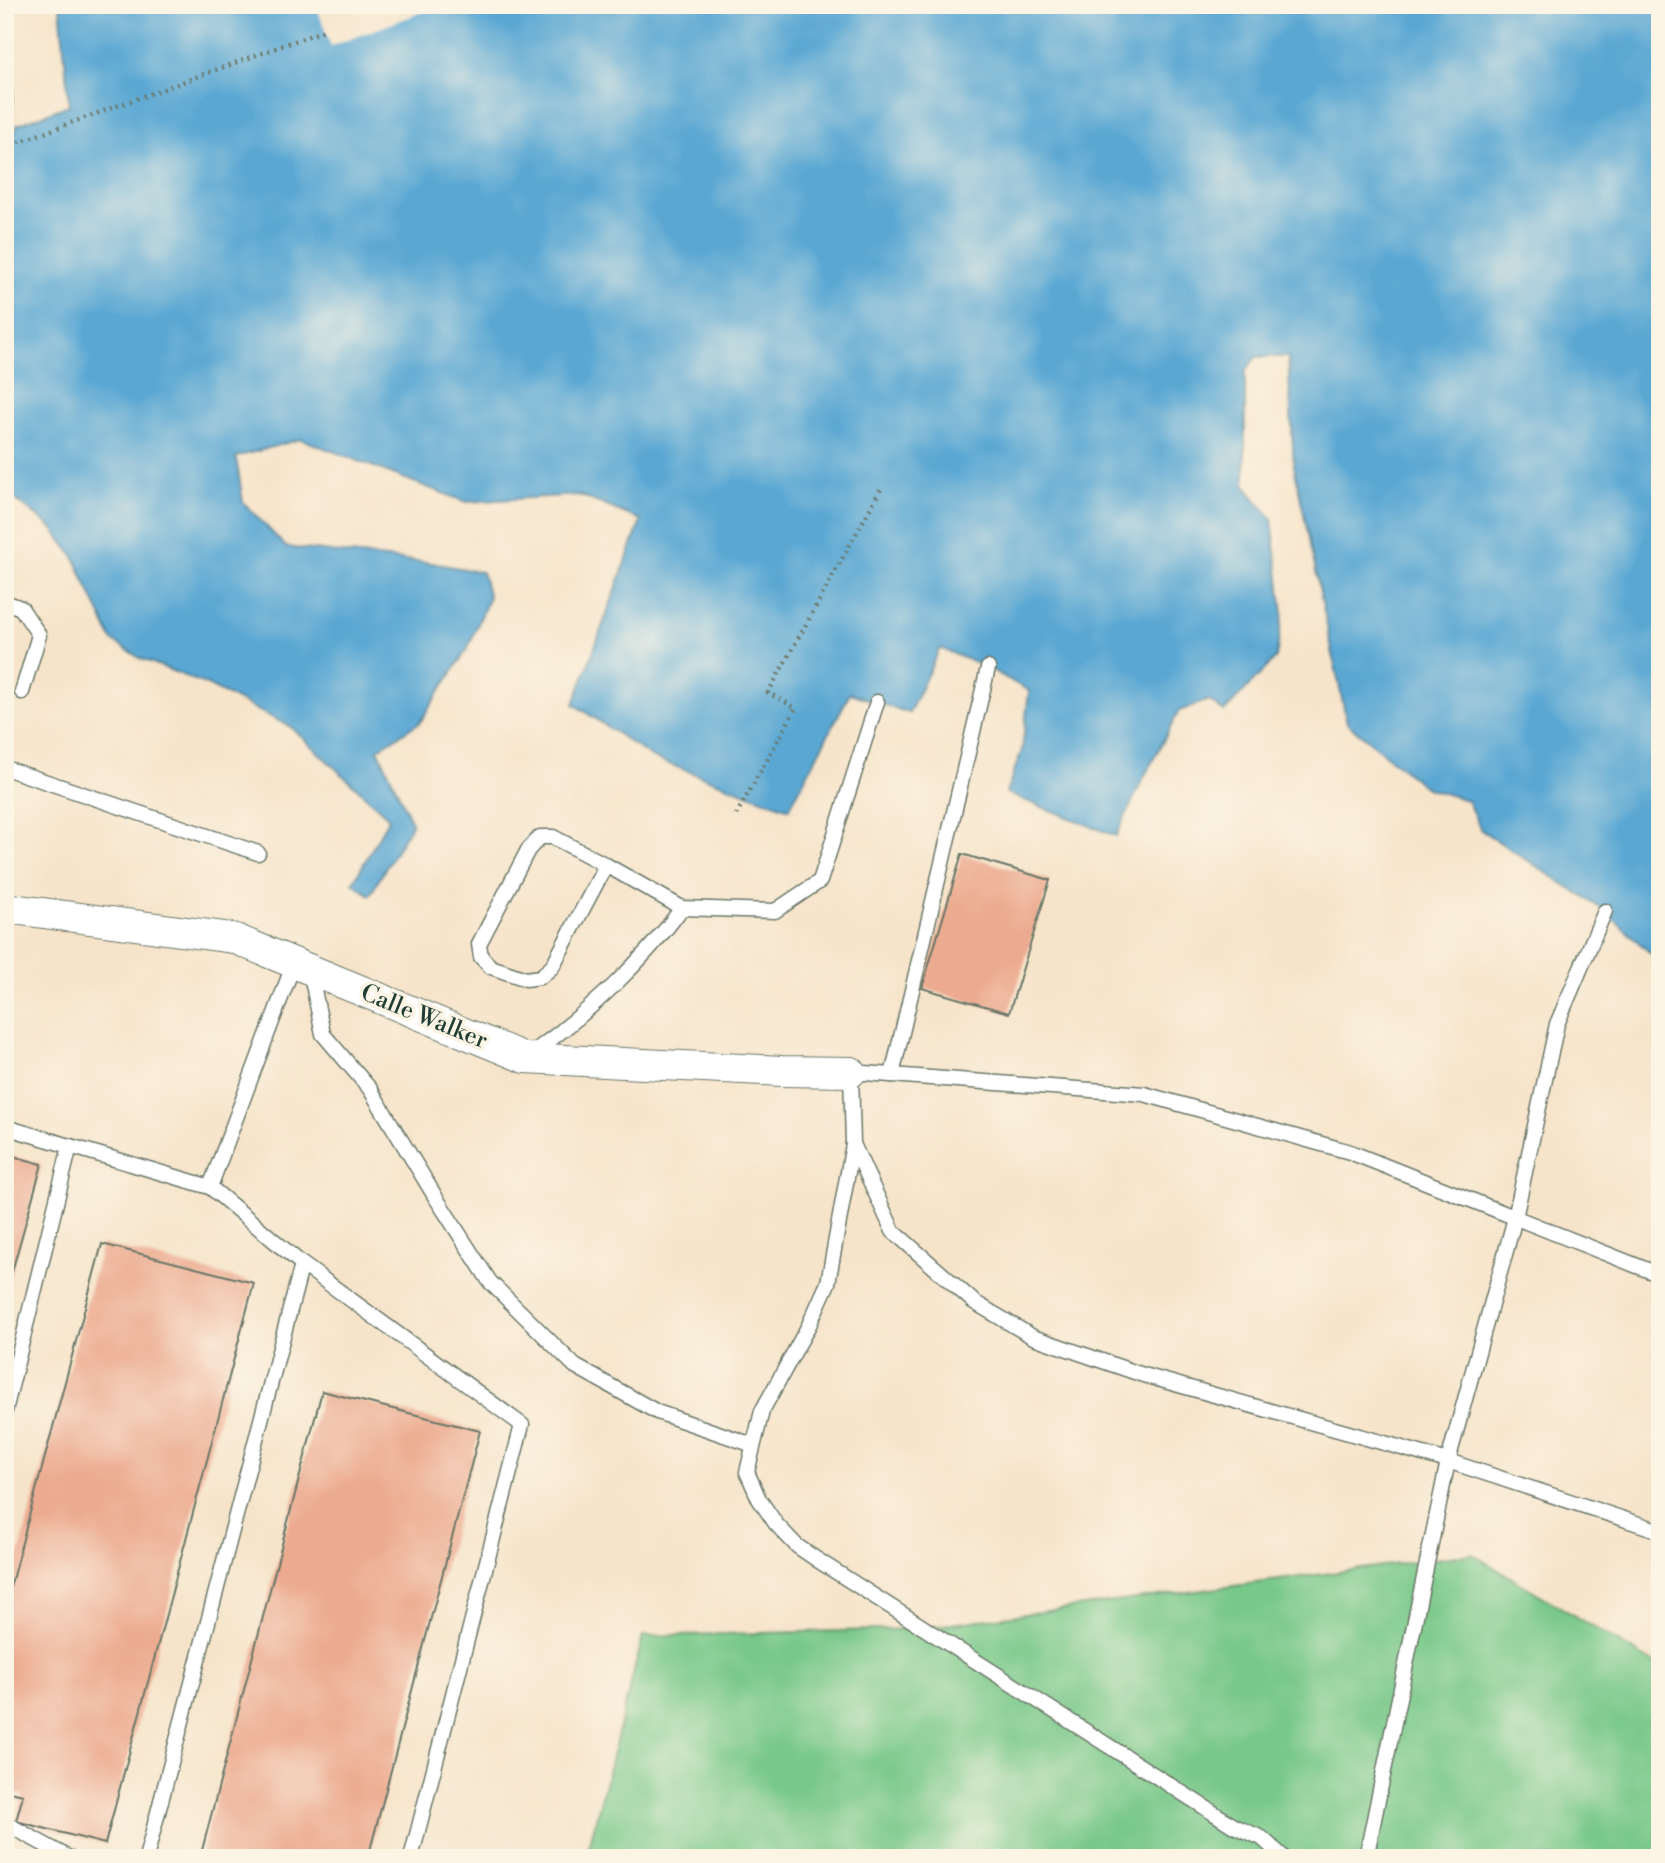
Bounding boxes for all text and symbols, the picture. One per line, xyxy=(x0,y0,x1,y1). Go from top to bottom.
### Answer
street label: Calle Walker xyxy=(356,978,492,1056)

